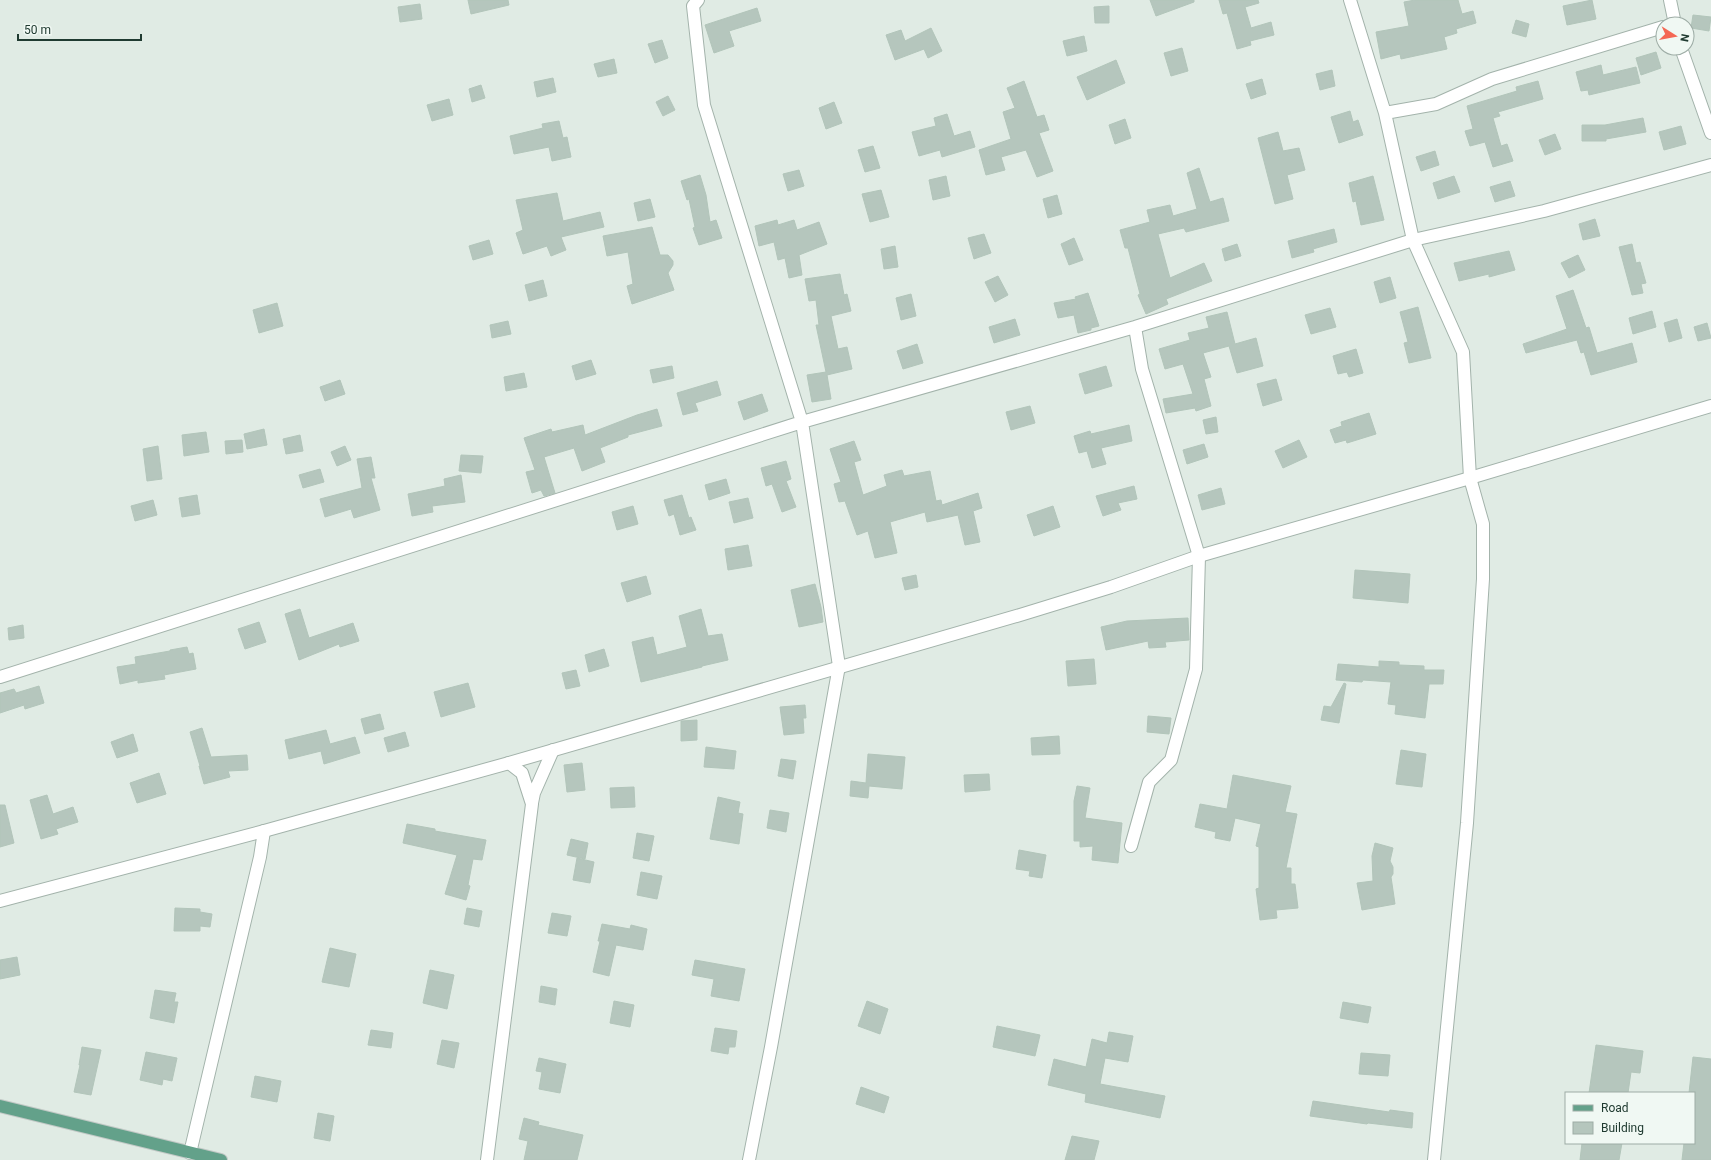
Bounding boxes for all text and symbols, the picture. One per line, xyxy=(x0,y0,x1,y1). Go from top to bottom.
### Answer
scale bar xyxy=(18,16,141,42)
north arrow xyxy=(1655,16,1695,56)
text: 50 m xyxy=(24,23,51,37)
text: N xyxy=(1677,33,1691,43)
legend xyxy=(1565,1092,1695,1144)
text: Road xyxy=(1601,1101,1629,1115)
text: Building xyxy=(1601,1121,1644,1135)

